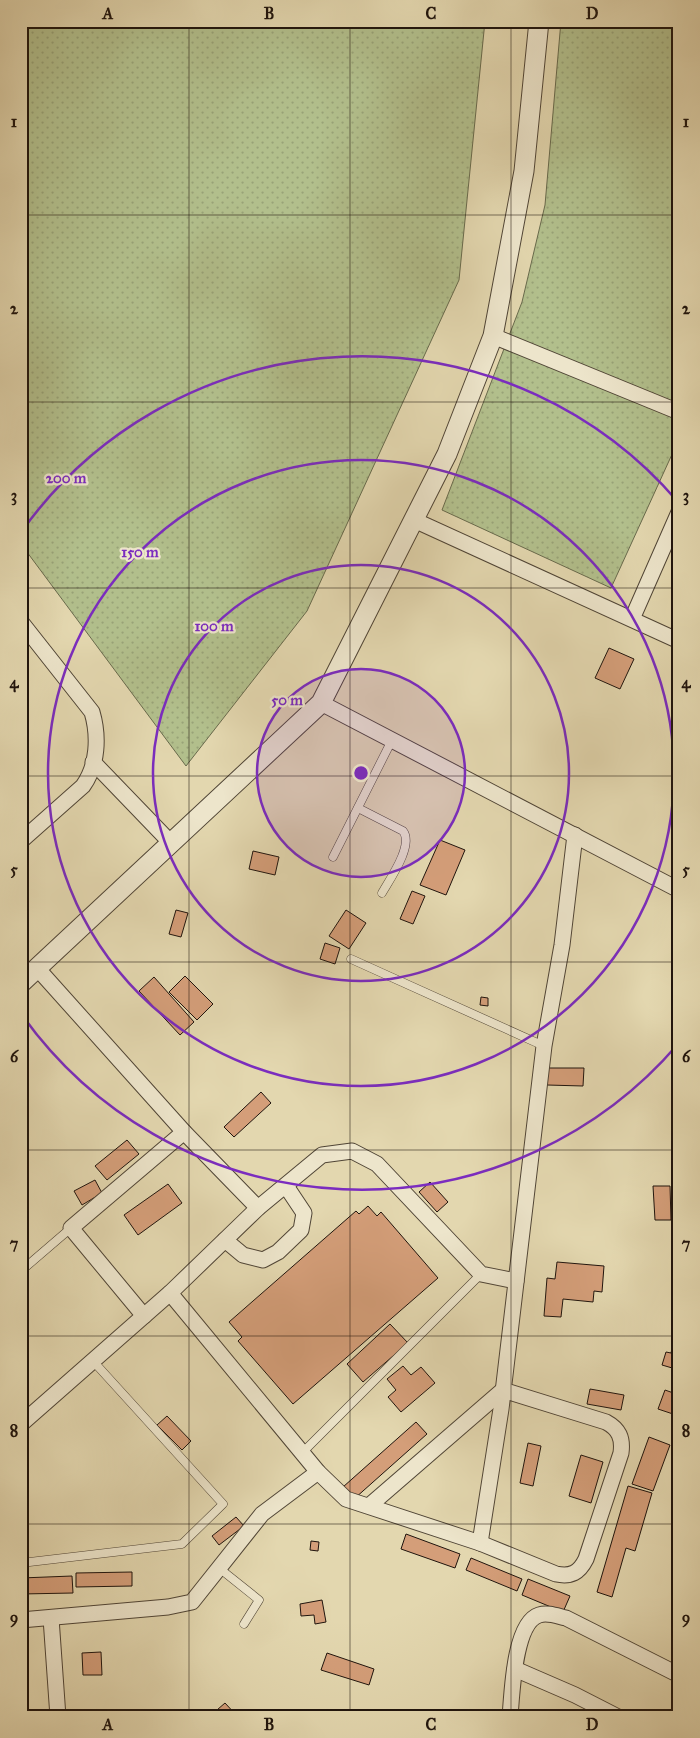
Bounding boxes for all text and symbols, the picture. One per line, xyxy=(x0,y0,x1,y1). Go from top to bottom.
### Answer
text: A xyxy=(102,4,114,23)
text: B xyxy=(264,4,274,23)
text: C xyxy=(426,4,437,23)
text: D xyxy=(586,4,599,23)
text: 1 xyxy=(11,112,18,131)
text: 1 xyxy=(683,112,690,131)
text: 2 xyxy=(10,299,19,318)
text: 2 xyxy=(682,299,691,318)
text: 200 m xyxy=(46,469,87,487)
text: 3 xyxy=(11,486,17,506)
text: 3 xyxy=(683,486,689,506)
text: 150 m xyxy=(121,543,159,561)
text: 100 m xyxy=(194,617,234,635)
text: 4 xyxy=(10,673,20,693)
text: 4 xyxy=(682,673,692,693)
text: 50 m xyxy=(271,691,303,709)
centre of rings xyxy=(352,764,370,782)
text: 5 xyxy=(10,860,18,879)
text: 5 xyxy=(682,860,690,879)
text: 6 xyxy=(10,1047,19,1066)
text: 6 xyxy=(682,1047,691,1066)
text: 7 xyxy=(10,1234,19,1253)
text: 7 xyxy=(682,1234,691,1253)
text: 8 xyxy=(10,1421,18,1440)
text: 8 xyxy=(682,1421,690,1440)
text: 9 xyxy=(10,1608,18,1628)
text: 9 xyxy=(682,1608,690,1628)
text: A xyxy=(102,1715,114,1734)
text: B xyxy=(264,1715,274,1734)
text: C xyxy=(426,1715,437,1734)
text: D xyxy=(586,1715,599,1734)

